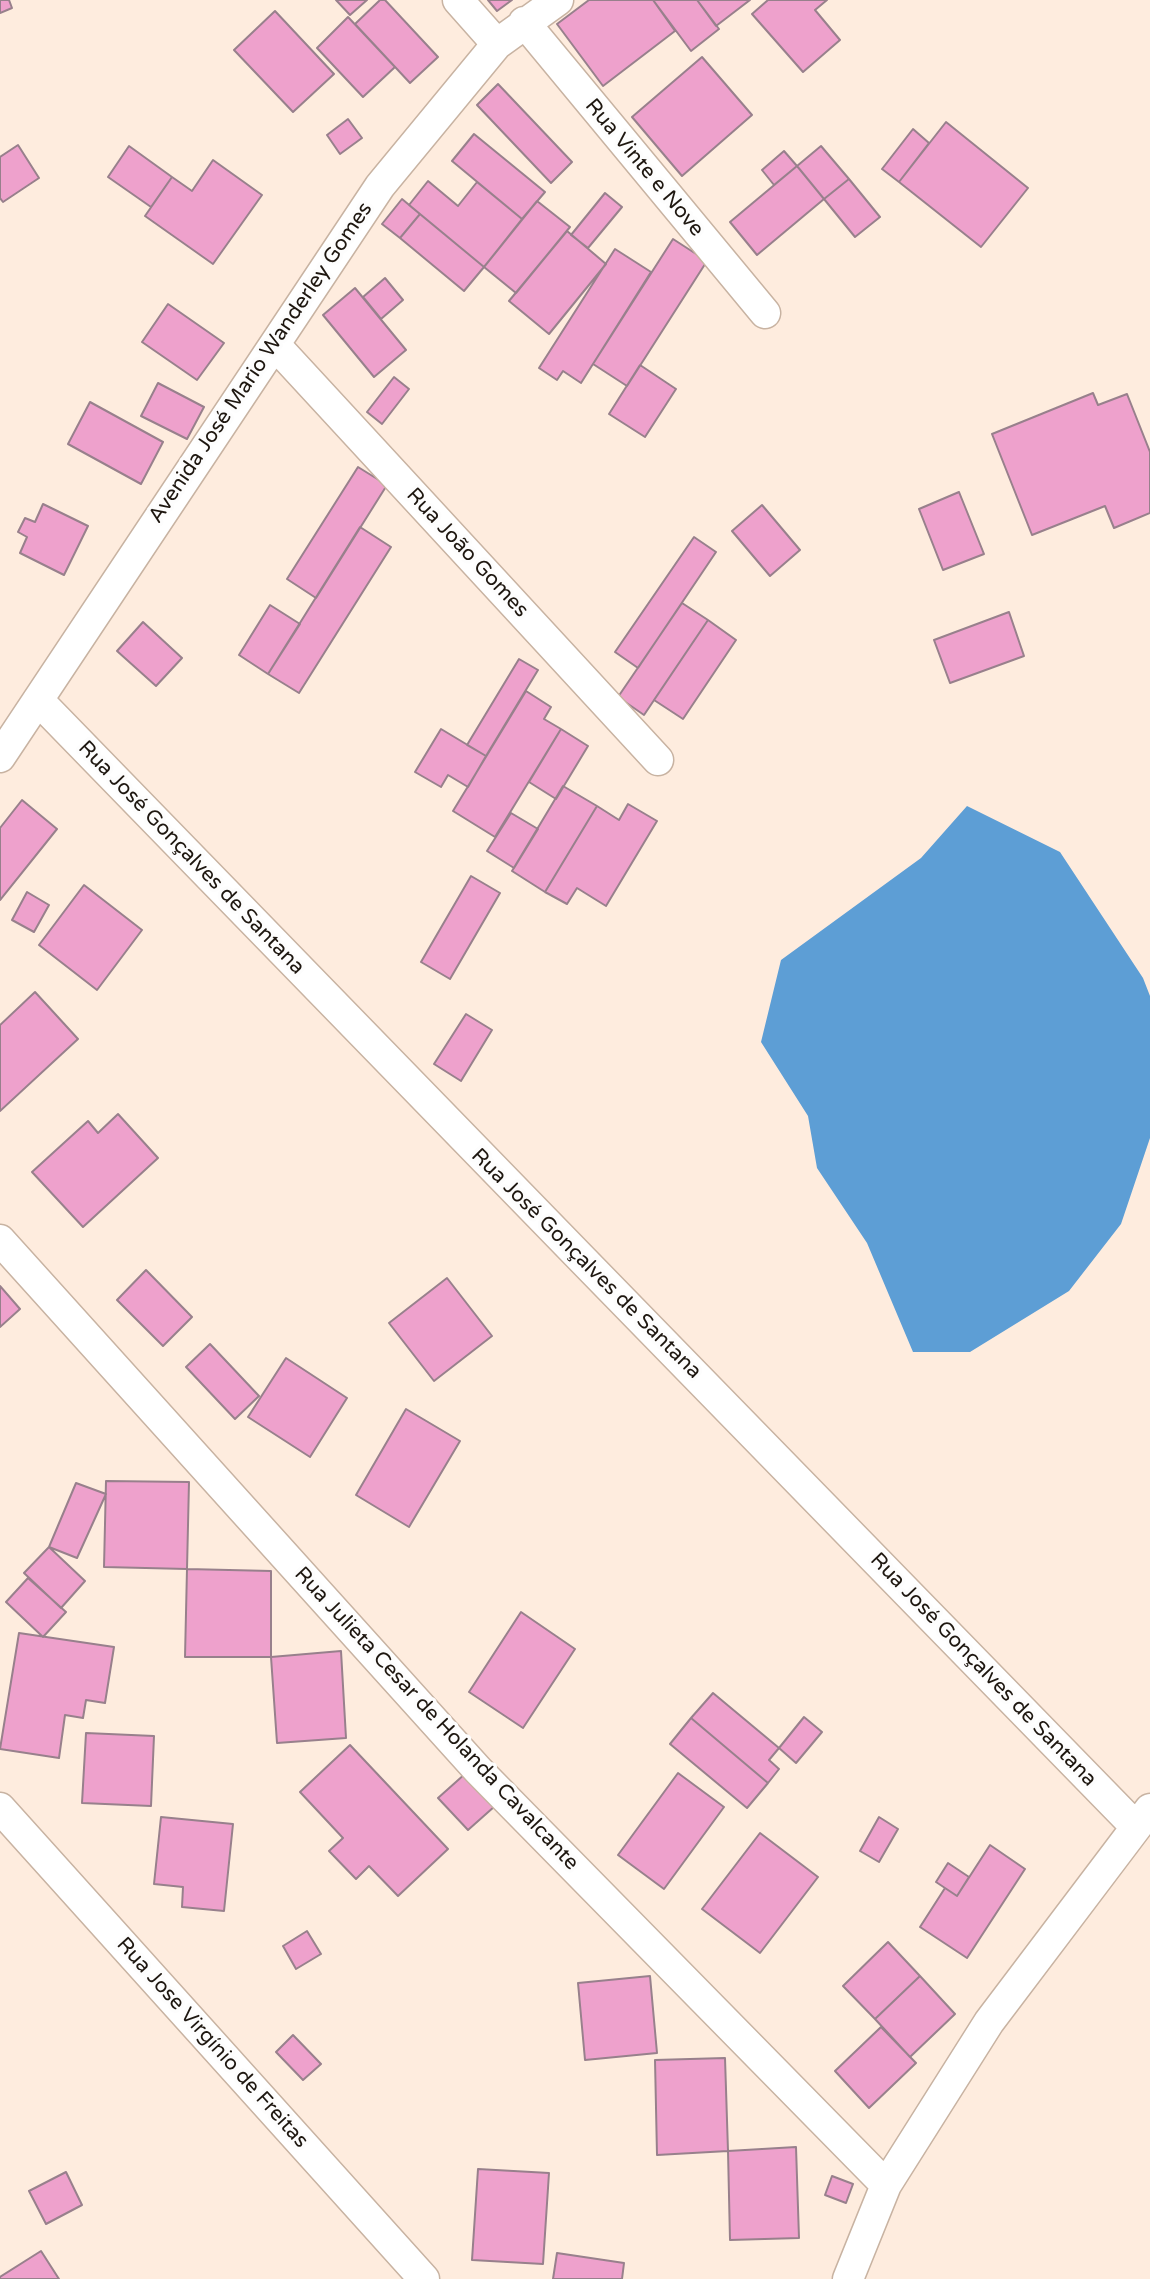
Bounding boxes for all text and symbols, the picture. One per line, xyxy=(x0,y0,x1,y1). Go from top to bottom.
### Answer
street label: Rua Vinte e Nove xyxy=(579,94,709,242)
street label: Avenida José Mario Wanderley Gomes xyxy=(144,198,378,528)
street label: Rua João Gomes xyxy=(401,483,533,623)
street label: Rua José Gonçalves de Santana xyxy=(72,736,310,980)
street label: Rua José Gonçalves de Santana xyxy=(466,1144,706,1384)
street label: Rua José Gonçalves de Santana xyxy=(864,1548,1102,1792)
street label: Rua Julieta Cesar de Holanda Cavalcante xyxy=(288,1562,584,1876)
street label: Rua Jose Virgínio de Freitas xyxy=(111,1933,313,2153)

